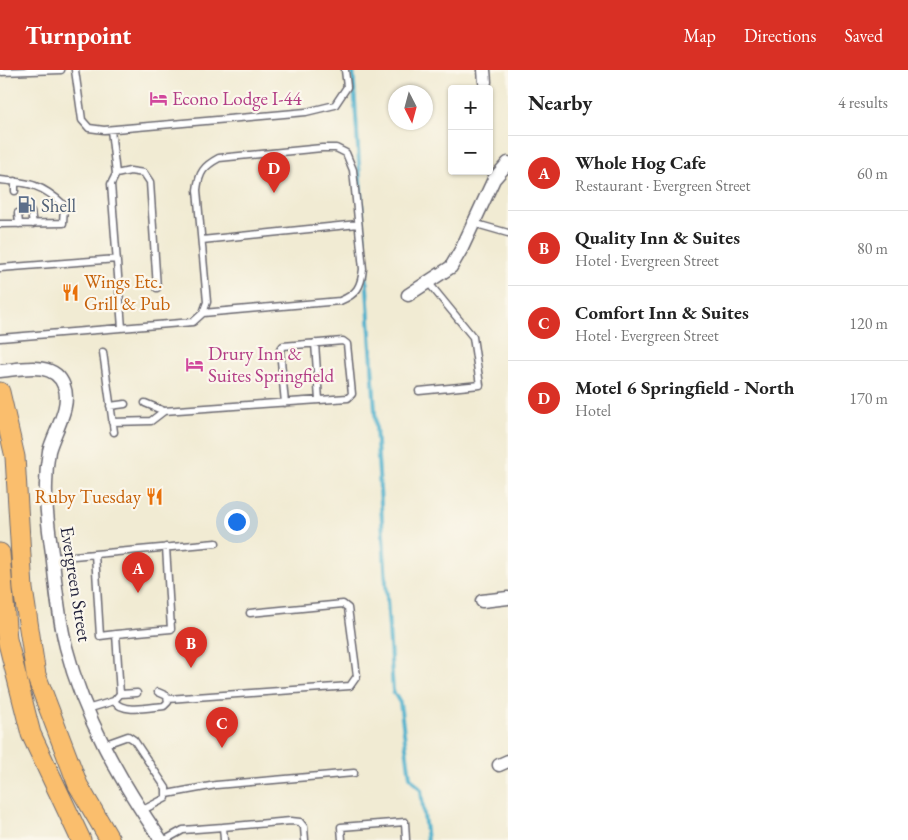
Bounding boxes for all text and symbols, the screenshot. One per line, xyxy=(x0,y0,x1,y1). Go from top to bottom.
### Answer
text: Turnpoint xyxy=(25,20,131,51)
text: Map xyxy=(684,24,716,47)
text: Directions xyxy=(744,24,816,47)
text: Saved xyxy=(844,24,883,47)
north arrow xyxy=(388,85,433,130)
map controls xyxy=(448,85,493,175)
button: + xyxy=(448,85,493,130)
place label: Econo Lodge I-44 xyxy=(172,86,303,111)
hotel icon: Econo Lodge I-44 xyxy=(148,88,168,108)
text: Nearby xyxy=(528,89,592,116)
text: 4 results xyxy=(838,92,888,113)
button: − xyxy=(448,130,493,175)
text: Whole Hog Cafe xyxy=(575,150,706,175)
pin: D xyxy=(258,152,290,193)
text: A xyxy=(538,163,550,184)
text: 60 m xyxy=(857,163,888,184)
text: Restaurant · Evergreen Street xyxy=(575,175,751,196)
place label: Shell xyxy=(41,193,77,218)
fuel station icon: Shell xyxy=(17,195,37,215)
text: Quality Inn & Suites xyxy=(575,225,740,250)
text: B xyxy=(539,238,549,259)
text: 80 m xyxy=(857,238,888,259)
text: Hotel · Evergreen Street xyxy=(575,250,719,271)
place label: Wings Etc. Grill & Pub xyxy=(84,269,170,316)
restaurant icon: Wings Etc. Grill & Pub xyxy=(60,282,80,302)
text: Comfort Inn & Suites xyxy=(575,300,749,325)
text: C xyxy=(538,313,550,334)
text: 120 m xyxy=(849,313,888,334)
text: Hotel · Evergreen Street xyxy=(575,325,719,346)
place label: Drury Inn & Suites Springfield xyxy=(208,341,335,388)
hotel icon: Drury Inn & Suites Springfield xyxy=(184,354,204,374)
text: Motel 6 Springfield - North xyxy=(575,375,794,400)
text: D xyxy=(538,388,550,409)
text: 170 m xyxy=(849,388,888,409)
text: Hotel xyxy=(575,400,611,421)
place label: Ruby Tuesday xyxy=(34,484,142,509)
restaurant icon: Ruby Tuesday xyxy=(145,486,165,506)
your location xyxy=(224,509,250,535)
street label: Evergreen Street xyxy=(55,524,97,644)
pin: A xyxy=(122,552,154,593)
pin: B xyxy=(175,627,207,668)
pin: C xyxy=(206,707,238,748)

